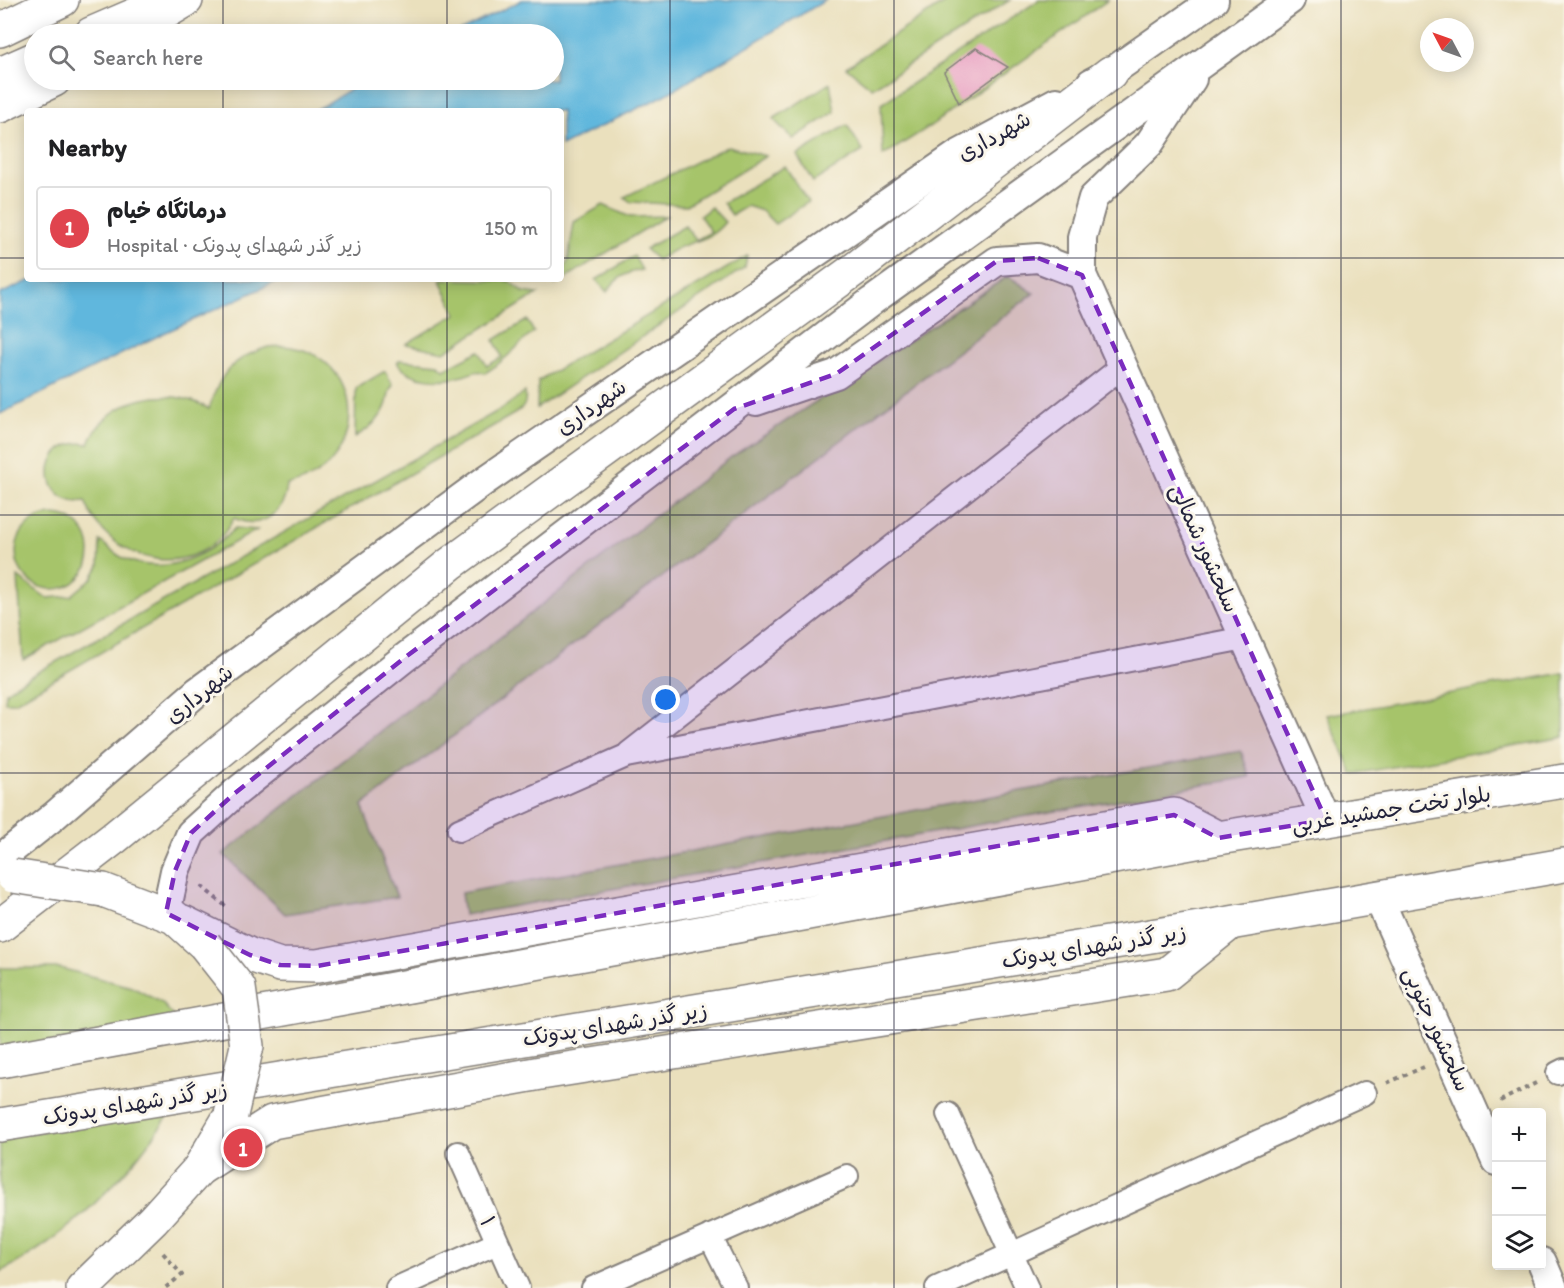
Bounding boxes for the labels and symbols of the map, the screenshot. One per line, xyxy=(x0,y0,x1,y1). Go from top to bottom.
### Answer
north arrow xyxy=(1420,18,1474,72)
street label: شهرداری xyxy=(953,105,1035,167)
street label: شهرداری xyxy=(551,373,631,441)
street label: سلحشور شمالی xyxy=(1164,479,1245,617)
street label: شهرداری xyxy=(160,658,238,730)
your location xyxy=(651,685,680,714)
street label: بلوار تخت جمشید غربی xyxy=(1289,780,1493,839)
street label: زیر گذر شهدای پدونک xyxy=(1000,918,1188,975)
street label: سلحشور جنوبی xyxy=(1397,962,1477,1096)
street label: زیر گذر شهدای پدونک xyxy=(521,996,709,1053)
street label: زیر گذر شهدای پدونک xyxy=(41,1075,229,1132)
pin: 1 xyxy=(224,1126,262,1170)
street label: ۱ xyxy=(474,1212,502,1230)

